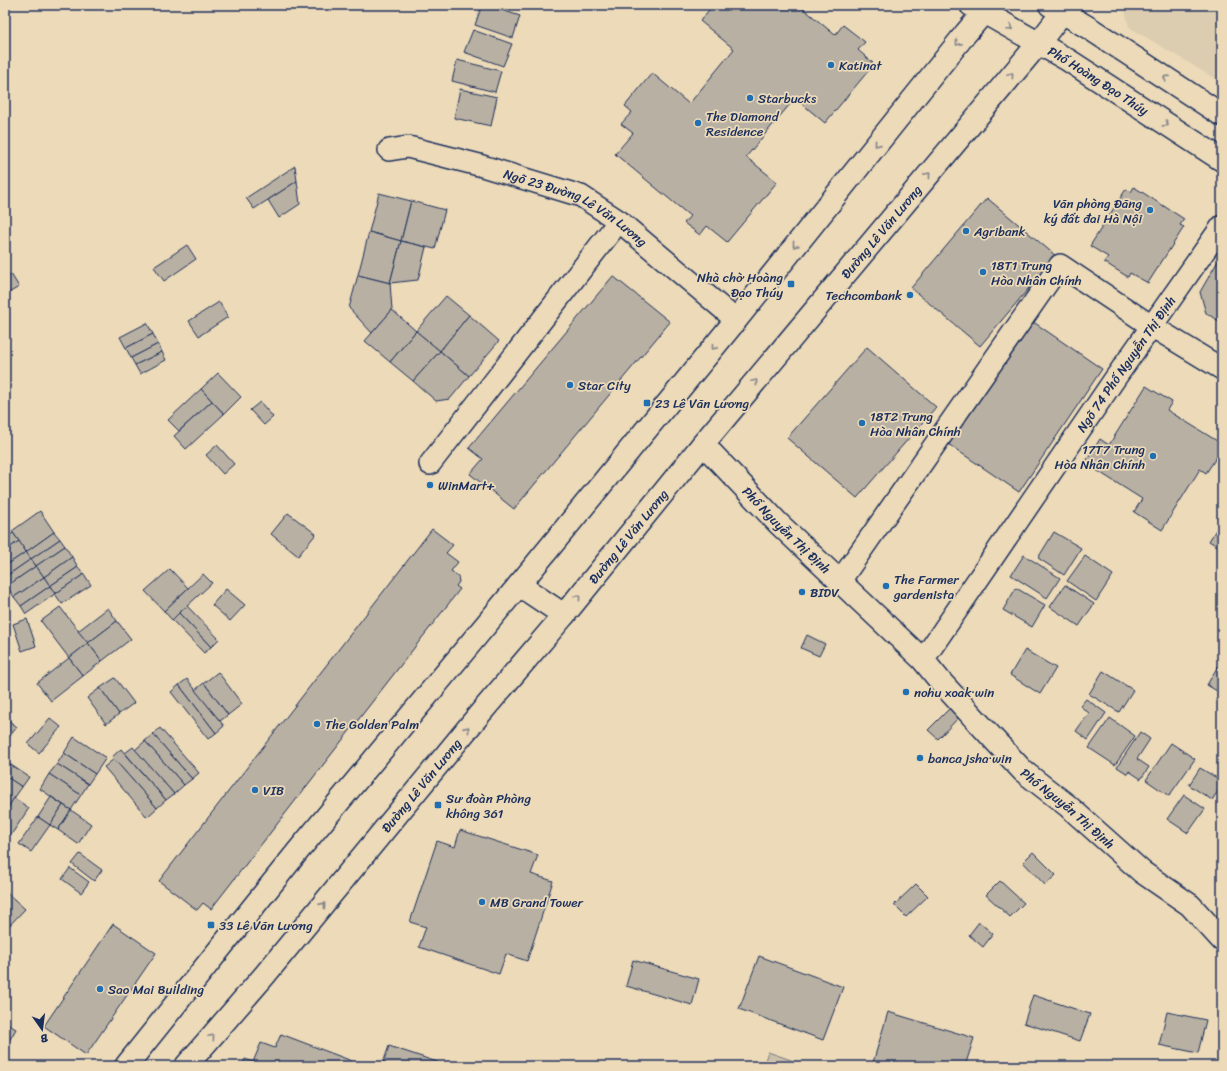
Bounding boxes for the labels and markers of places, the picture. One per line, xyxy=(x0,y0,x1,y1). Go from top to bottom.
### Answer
place label: Katinat xyxy=(839,54,882,77)
marker: Katinat xyxy=(826,60,836,70)
place label: Starbucks xyxy=(758,87,817,110)
marker: Starbucks xyxy=(745,93,755,103)
place label: The Diamond Residence xyxy=(706,105,780,143)
marker: The Diamond Residence xyxy=(693,118,703,128)
place label: Văn phòng Đăng ký đất đai Hà Nội xyxy=(1044,192,1142,230)
marker: Văn phòng Đăng ký đất đai Hà Nội xyxy=(1145,205,1155,215)
place label: Agribank xyxy=(973,220,1025,243)
marker: Agribank xyxy=(961,226,971,236)
place label: 18T1 Trung Hòa Nhân Chính xyxy=(991,254,1082,292)
place label: Nhà chờ Hoàng Đạo Thúy xyxy=(697,266,783,304)
marker: 18T1 Trung Hòa Nhân Chính xyxy=(978,267,988,277)
marker: Nhà chờ Hoàng Đạo Thúy xyxy=(786,279,796,289)
place label: Techcombank xyxy=(825,284,902,307)
marker: Techcombank xyxy=(905,290,915,300)
place label: Star City xyxy=(578,374,631,397)
marker: Star City xyxy=(565,380,575,390)
place label: 23 Lê Văn Lương xyxy=(655,392,749,415)
marker: 23 Lê Văn Lương xyxy=(642,398,652,408)
place label: 18T2 Trung Hòa Nhân Chính xyxy=(870,405,961,443)
marker: 18T2 Trung Hòa Nhân Chính xyxy=(857,418,867,428)
place label: 17T7 Trung Hòa Nhân Chính xyxy=(1054,438,1145,476)
marker: 17T7 Trung Hòa Nhân Chính xyxy=(1148,451,1158,461)
place label: WinMart+ xyxy=(438,474,495,497)
marker: WinMart+ xyxy=(425,480,435,490)
place label: The Farmer gardenista xyxy=(893,568,959,606)
place label: BIDV xyxy=(810,581,840,604)
marker: The Farmer gardenista xyxy=(881,581,891,591)
marker: BIDV xyxy=(797,587,807,597)
place label: nohu xoak·win xyxy=(914,681,994,704)
marker: nohu xoak·win xyxy=(901,687,911,697)
place label: The Golden Palm xyxy=(325,713,419,736)
marker: The Golden Palm xyxy=(312,719,322,729)
place label: banca jsha·win xyxy=(928,747,1012,770)
marker: banca jsha·win xyxy=(915,753,925,763)
place label: VIB xyxy=(263,779,284,802)
marker: VIB xyxy=(250,785,260,795)
place label: Sư đoàn Phòng không 361 xyxy=(446,787,531,825)
marker: Sư đoàn Phòng không 361 xyxy=(433,800,443,810)
place label: MB Grand Tower xyxy=(490,891,583,914)
marker: MB Grand Tower xyxy=(477,897,487,907)
place label: 33 Lê Văn Lương xyxy=(219,914,313,937)
marker: 33 Lê Văn Lương xyxy=(206,920,216,930)
place label: Sao Mai Building xyxy=(108,978,204,1001)
marker: Sao Mai Building xyxy=(95,984,105,994)

